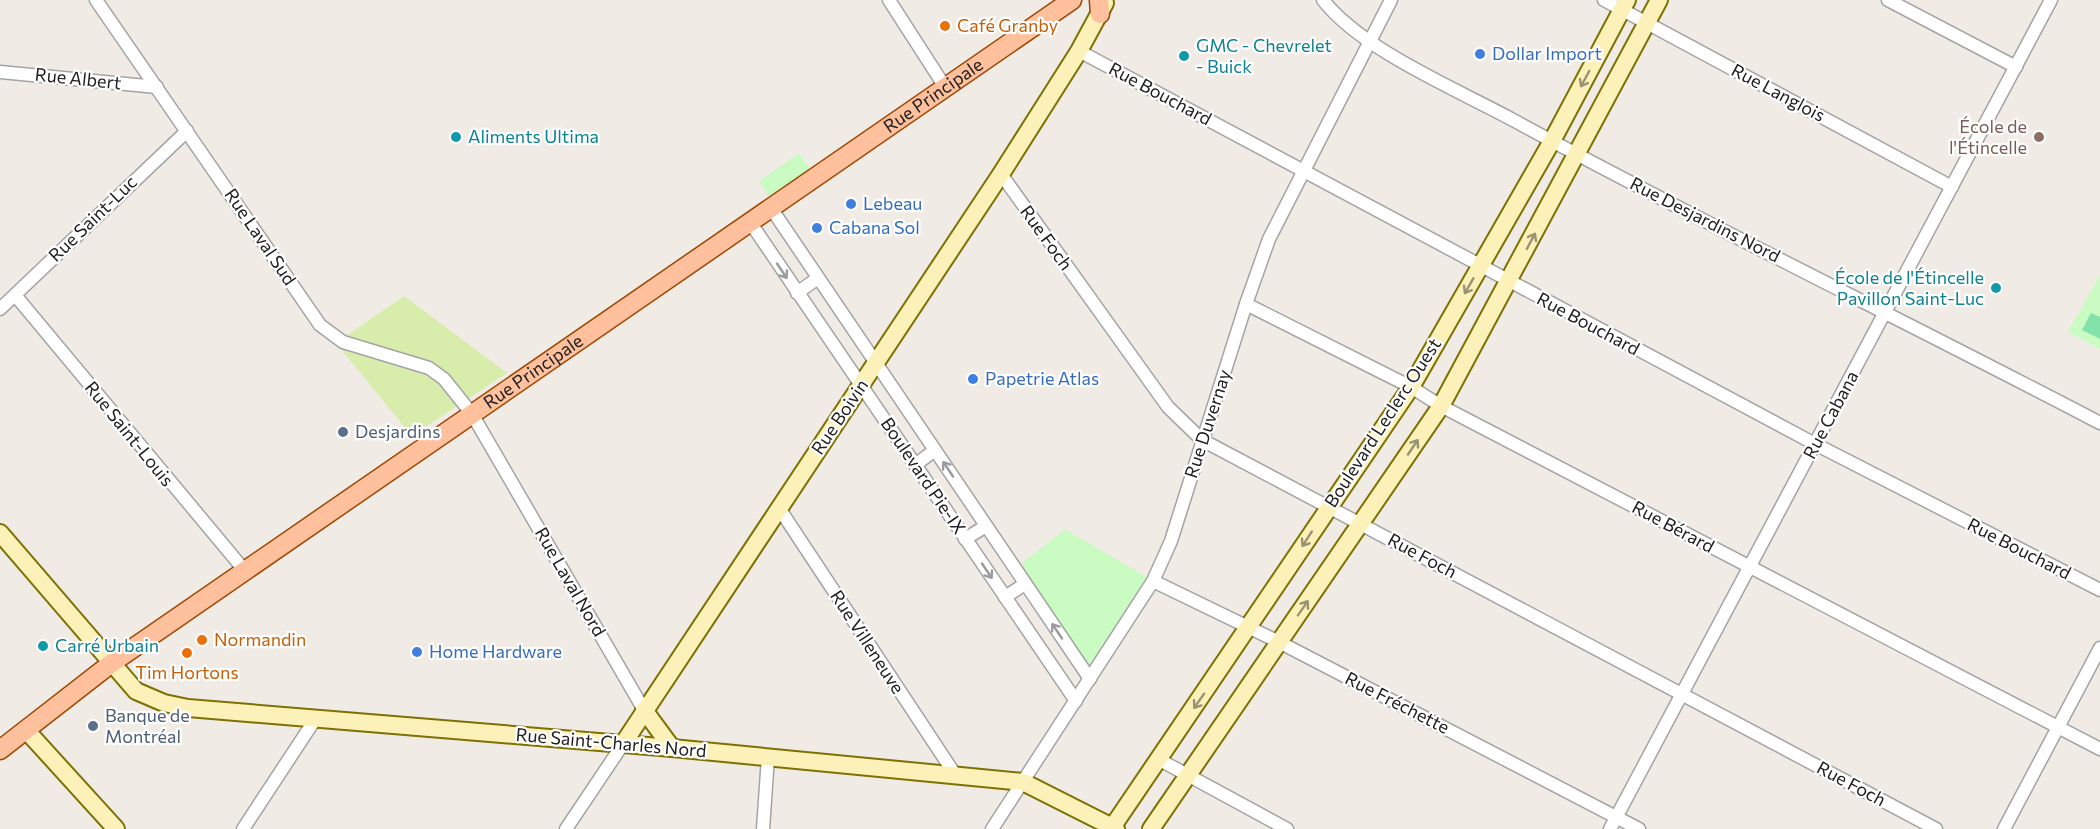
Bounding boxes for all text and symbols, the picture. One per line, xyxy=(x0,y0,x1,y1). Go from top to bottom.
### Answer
place label: Café Granby xyxy=(957,14,1058,36)
marker: Café Granby xyxy=(938,19,952,33)
place label: GMC - Chevrelet - Buick xyxy=(1196,34,1332,77)
place label: Dollar Import xyxy=(1492,42,1602,64)
marker: Dollar Import xyxy=(1473,47,1487,61)
marker: GMC - Chevrelet - Buick xyxy=(1177,49,1191,63)
street label: Rue Principale xyxy=(879,53,987,137)
street label: Rue Bouchard xyxy=(1105,57,1216,129)
street label: Rue Langlois xyxy=(1728,58,1829,126)
street label: Rue Albert xyxy=(34,63,122,93)
one-way arrow xyxy=(1579,70,1590,88)
place label: École de l'Étincelle xyxy=(1949,115,2027,158)
place label: Aliments Ultima xyxy=(468,125,599,147)
marker: Aliments Ultima xyxy=(449,130,463,144)
marker: École de l'Étincelle xyxy=(2032,130,2046,144)
street label: Rue Saint-Luc xyxy=(44,171,141,266)
street label: Rue Desjardins Nord xyxy=(1627,172,1784,266)
street label: Rue Laval Sud xyxy=(220,184,301,289)
place label: Lebeau xyxy=(863,192,922,214)
marker: Lebeau xyxy=(844,197,858,211)
street label: Rue Foch xyxy=(1016,201,1078,274)
place label: Cabana Sol xyxy=(829,216,920,238)
marker: Cabana Sol xyxy=(810,221,824,235)
one-way arrow xyxy=(1526,233,1537,251)
one-way arrow xyxy=(776,262,789,279)
place label: École de l'Étincelle Pavillon Saint-Luc xyxy=(1835,266,1984,309)
one-way arrow xyxy=(1463,277,1475,294)
marker: École de l'Étincelle Pavillon Saint-Luc xyxy=(1989,281,2003,295)
street label: Rue Bouchard xyxy=(1533,287,1644,359)
street label: Rue Principale xyxy=(479,329,587,413)
street label: Boulevard Leclerc Ouest xyxy=(1319,334,1445,511)
place label: Papetrie Atlas xyxy=(985,367,1099,389)
street label: Rue Duvernay xyxy=(1179,367,1235,481)
street label: Rue Cabana xyxy=(1798,367,1862,462)
marker: Papetrie Atlas xyxy=(966,372,980,386)
street label: Rue Boivin xyxy=(806,375,872,458)
street label: Rue Saint-Louis xyxy=(81,376,179,490)
street label: Boulevard Pie-IX xyxy=(877,413,971,538)
place label: Desjardins xyxy=(355,420,440,442)
marker: Desjardins xyxy=(336,425,350,439)
one-way arrow xyxy=(1407,439,1419,456)
one-way arrow xyxy=(941,461,953,478)
street label: Rue Bérard xyxy=(1629,495,1718,557)
street label: Rue Bouchard xyxy=(1964,513,2075,584)
street label: Rue Laval Nord xyxy=(531,523,611,640)
street label: Rue Foch xyxy=(1384,528,1461,582)
one-way arrow xyxy=(1301,530,1314,547)
one-way arrow xyxy=(981,562,993,578)
street label: Rue Villeneuve xyxy=(826,586,909,697)
one-way arrow xyxy=(1297,600,1309,616)
one-way arrow xyxy=(1051,623,1063,639)
place label: Normandin xyxy=(214,628,306,650)
marker: Normandin xyxy=(195,633,209,647)
place label: Carré Urbain xyxy=(55,634,159,656)
marker: Carré Urbain xyxy=(36,639,50,653)
place label: Home Hardware xyxy=(429,640,562,662)
marker: Home Hardware xyxy=(410,645,424,659)
marker: Tim Hortons xyxy=(180,646,194,660)
place label: Tim Hortons xyxy=(135,661,239,683)
street label: Rue Fréchette xyxy=(1342,666,1453,738)
one-way arrow xyxy=(1193,692,1205,708)
place label: Banque de Montréal xyxy=(105,704,190,747)
marker: Banque de Montréal xyxy=(86,719,100,733)
street label: Rue Saint-Charles Nord xyxy=(515,723,707,761)
street label: Rue Foch xyxy=(1813,756,1890,810)

